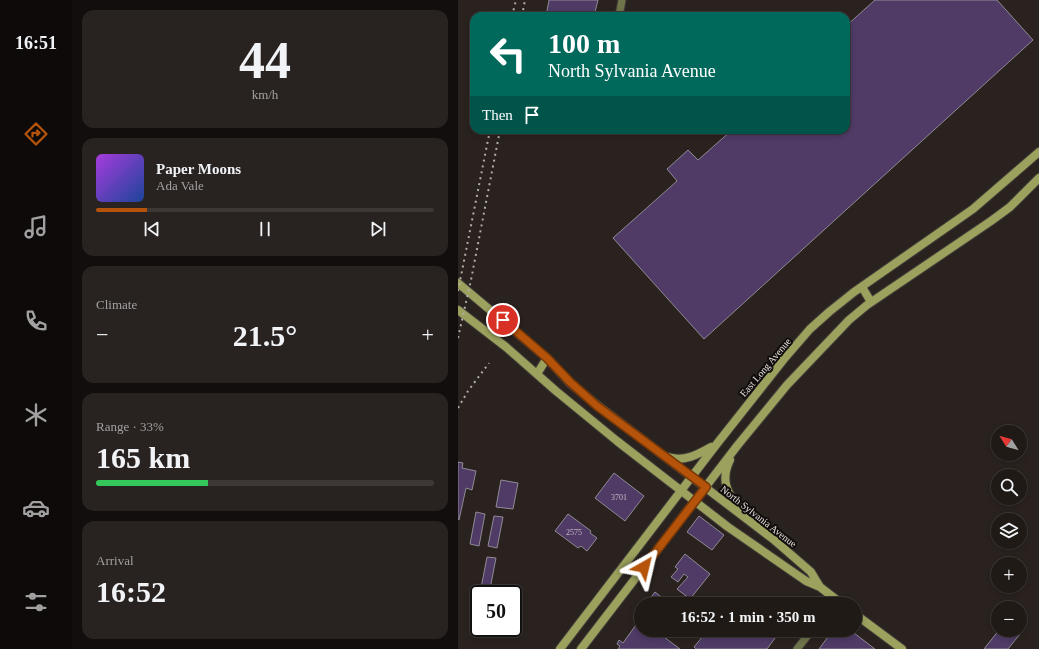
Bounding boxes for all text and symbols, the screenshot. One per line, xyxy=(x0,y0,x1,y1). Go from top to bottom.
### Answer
icon: left xyxy=(482,28,534,80)
text: 100 m xyxy=(548,28,620,59)
text: 44 xyxy=(239,32,291,89)
text: 16:51 xyxy=(15,33,57,53)
text: North Sylvania Avenue xyxy=(548,61,716,81)
text: km/h xyxy=(252,87,278,102)
icon: arrive xyxy=(521,104,543,126)
text: Then xyxy=(482,107,513,123)
icon: directions xyxy=(22,120,50,148)
text: Paper Moons xyxy=(156,161,241,177)
text: Ada Vale xyxy=(156,178,204,193)
icon: music xyxy=(22,213,50,241)
icon: previous xyxy=(141,218,163,240)
icon: pause xyxy=(254,218,276,240)
icon: next xyxy=(367,218,389,240)
text: Climate xyxy=(96,297,137,312)
pin xyxy=(486,303,520,337)
icon: phone xyxy=(22,307,50,335)
icon: arrive xyxy=(492,309,514,331)
text: 21.5° xyxy=(233,319,297,352)
text: − xyxy=(96,322,108,347)
text: + xyxy=(422,322,434,347)
street label: East Long Avenue xyxy=(738,335,793,399)
icon: climate xyxy=(22,401,50,429)
text: Range · 33% xyxy=(96,419,164,434)
north arrow xyxy=(991,425,1027,461)
map controls xyxy=(991,425,1027,637)
text: 165 km xyxy=(96,441,190,474)
button: search xyxy=(991,469,1027,505)
street label: North Sylvania Avenue xyxy=(719,483,799,550)
house number: 3701 xyxy=(611,493,627,502)
icon: car xyxy=(22,494,50,522)
button: layers xyxy=(991,513,1027,549)
house number: 2575 xyxy=(566,528,582,537)
position arrow xyxy=(623,546,665,588)
text: Arrival xyxy=(96,553,134,568)
button: + xyxy=(991,557,1027,593)
text: 16:52 xyxy=(96,575,166,608)
speed limit sign: 50 xyxy=(470,585,522,637)
icon: filters xyxy=(22,588,50,616)
button: − xyxy=(991,601,1027,637)
text: 16:52 · 1 min · 350 m xyxy=(681,609,816,625)

